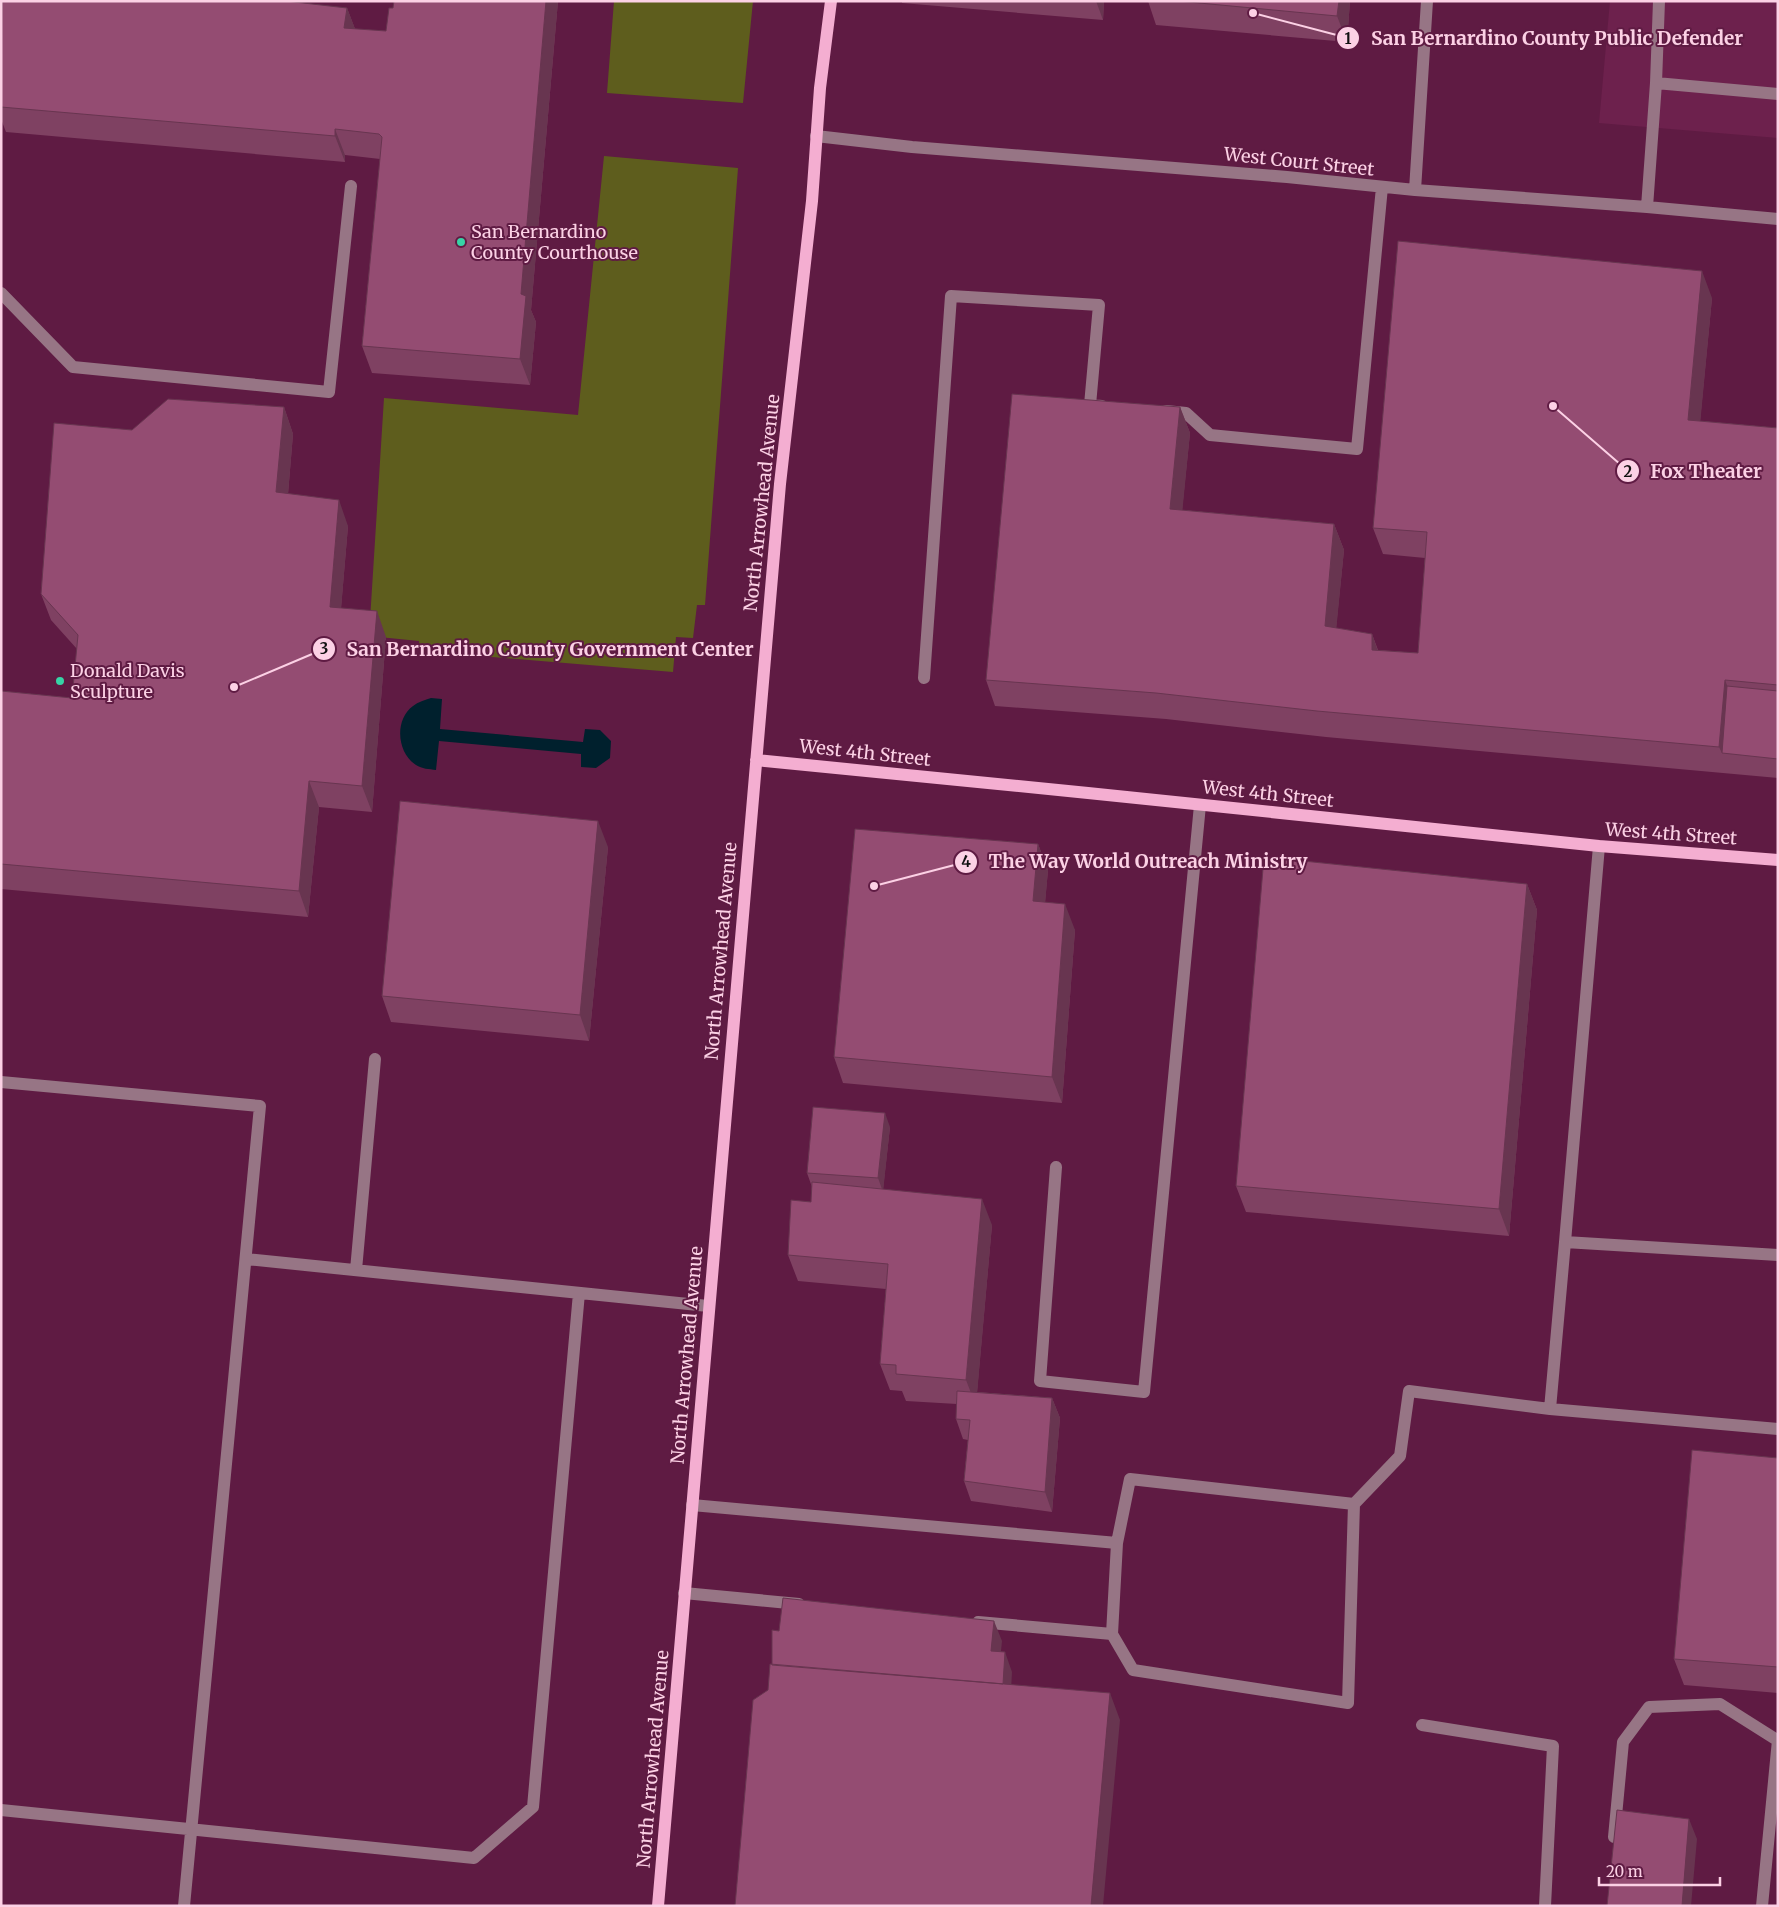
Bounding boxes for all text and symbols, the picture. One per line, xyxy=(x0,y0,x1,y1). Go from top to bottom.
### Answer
callout: San Bernardino County Public Defender xyxy=(1336,21,1753,55)
text: San Bernardino County Public Defender xyxy=(1371,26,1743,50)
text: 1 xyxy=(1345,29,1352,48)
street label: West Court Street xyxy=(1222,142,1375,181)
place label: San Bernardino County Courthouse xyxy=(471,220,638,264)
marker: San Bernardino County Courthouse xyxy=(455,236,467,248)
street label: North Arrowhead Avenue xyxy=(739,393,784,613)
callout: Fox Theater xyxy=(1615,454,1772,488)
text: Fox Theater xyxy=(1650,459,1762,483)
text: 2 xyxy=(1624,462,1633,481)
callout: San Bernardino County Government Center xyxy=(311,632,764,666)
text: San Bernardino County Government Center xyxy=(346,637,754,661)
text: 3 xyxy=(320,639,328,658)
place label: Donald Davis Sculpture xyxy=(70,659,185,703)
marker: Donald Davis Sculpture xyxy=(54,675,66,687)
street label: West 4th Street xyxy=(797,734,932,771)
street label: West 4th Street xyxy=(1200,775,1335,812)
street label: West 4th Street xyxy=(1603,817,1738,850)
street label: North Arrowhead Avenue xyxy=(700,841,741,1061)
callout: The Way World Outreach Ministry xyxy=(954,845,1318,879)
text: The Way World Outreach Ministry xyxy=(988,849,1308,873)
text: 4 xyxy=(961,852,971,871)
street label: North Arrowhead Avenue xyxy=(666,1245,707,1465)
street label: North Arrowhead Avenue xyxy=(632,1649,673,1869)
scale bar xyxy=(1599,1854,1720,1886)
text: 20 m xyxy=(1606,1862,1643,1881)

